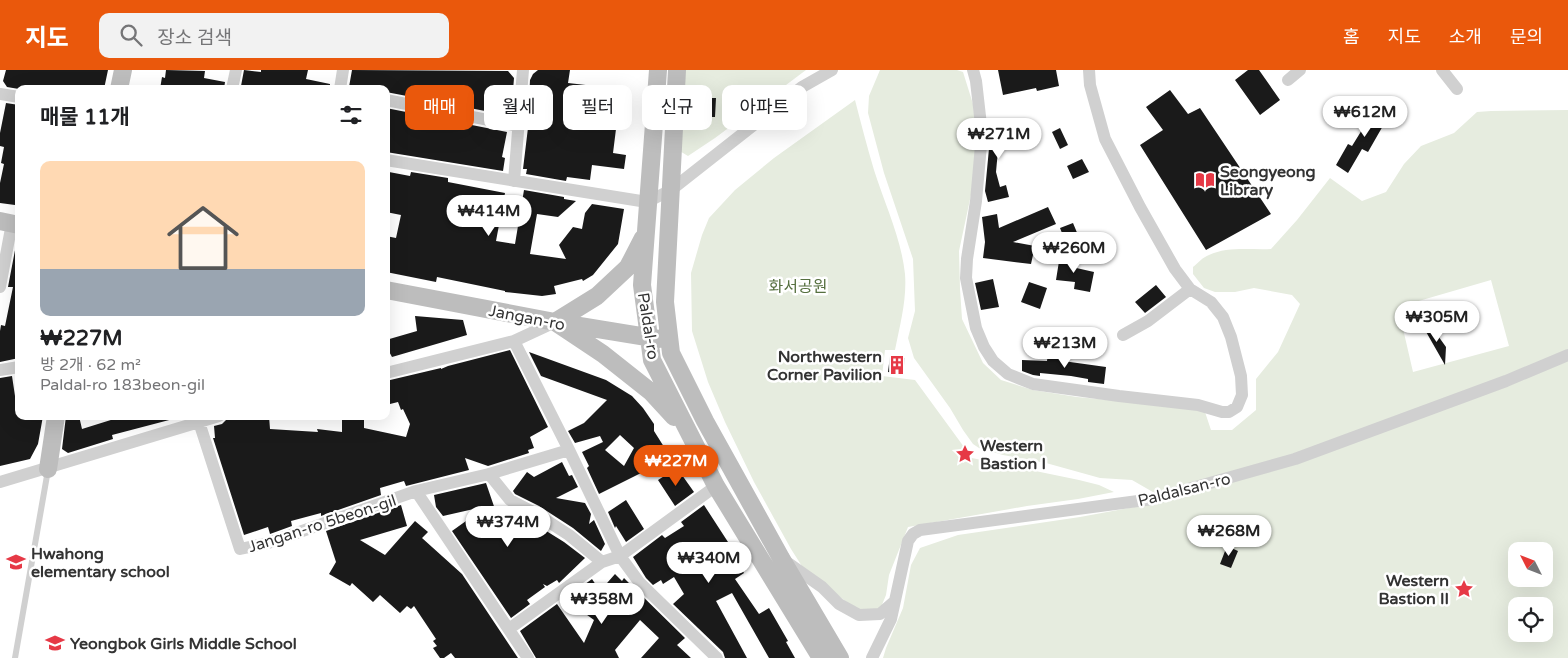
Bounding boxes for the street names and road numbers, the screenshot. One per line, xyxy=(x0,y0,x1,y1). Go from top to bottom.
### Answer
street label: Paldal-ro xyxy=(633,291,663,361)
street label: Jangan-ro xyxy=(487,301,567,335)
street label: Paldalsan-ro xyxy=(1136,469,1233,511)
street label: Jangan-ro 5beon-gil xyxy=(246,491,399,557)

